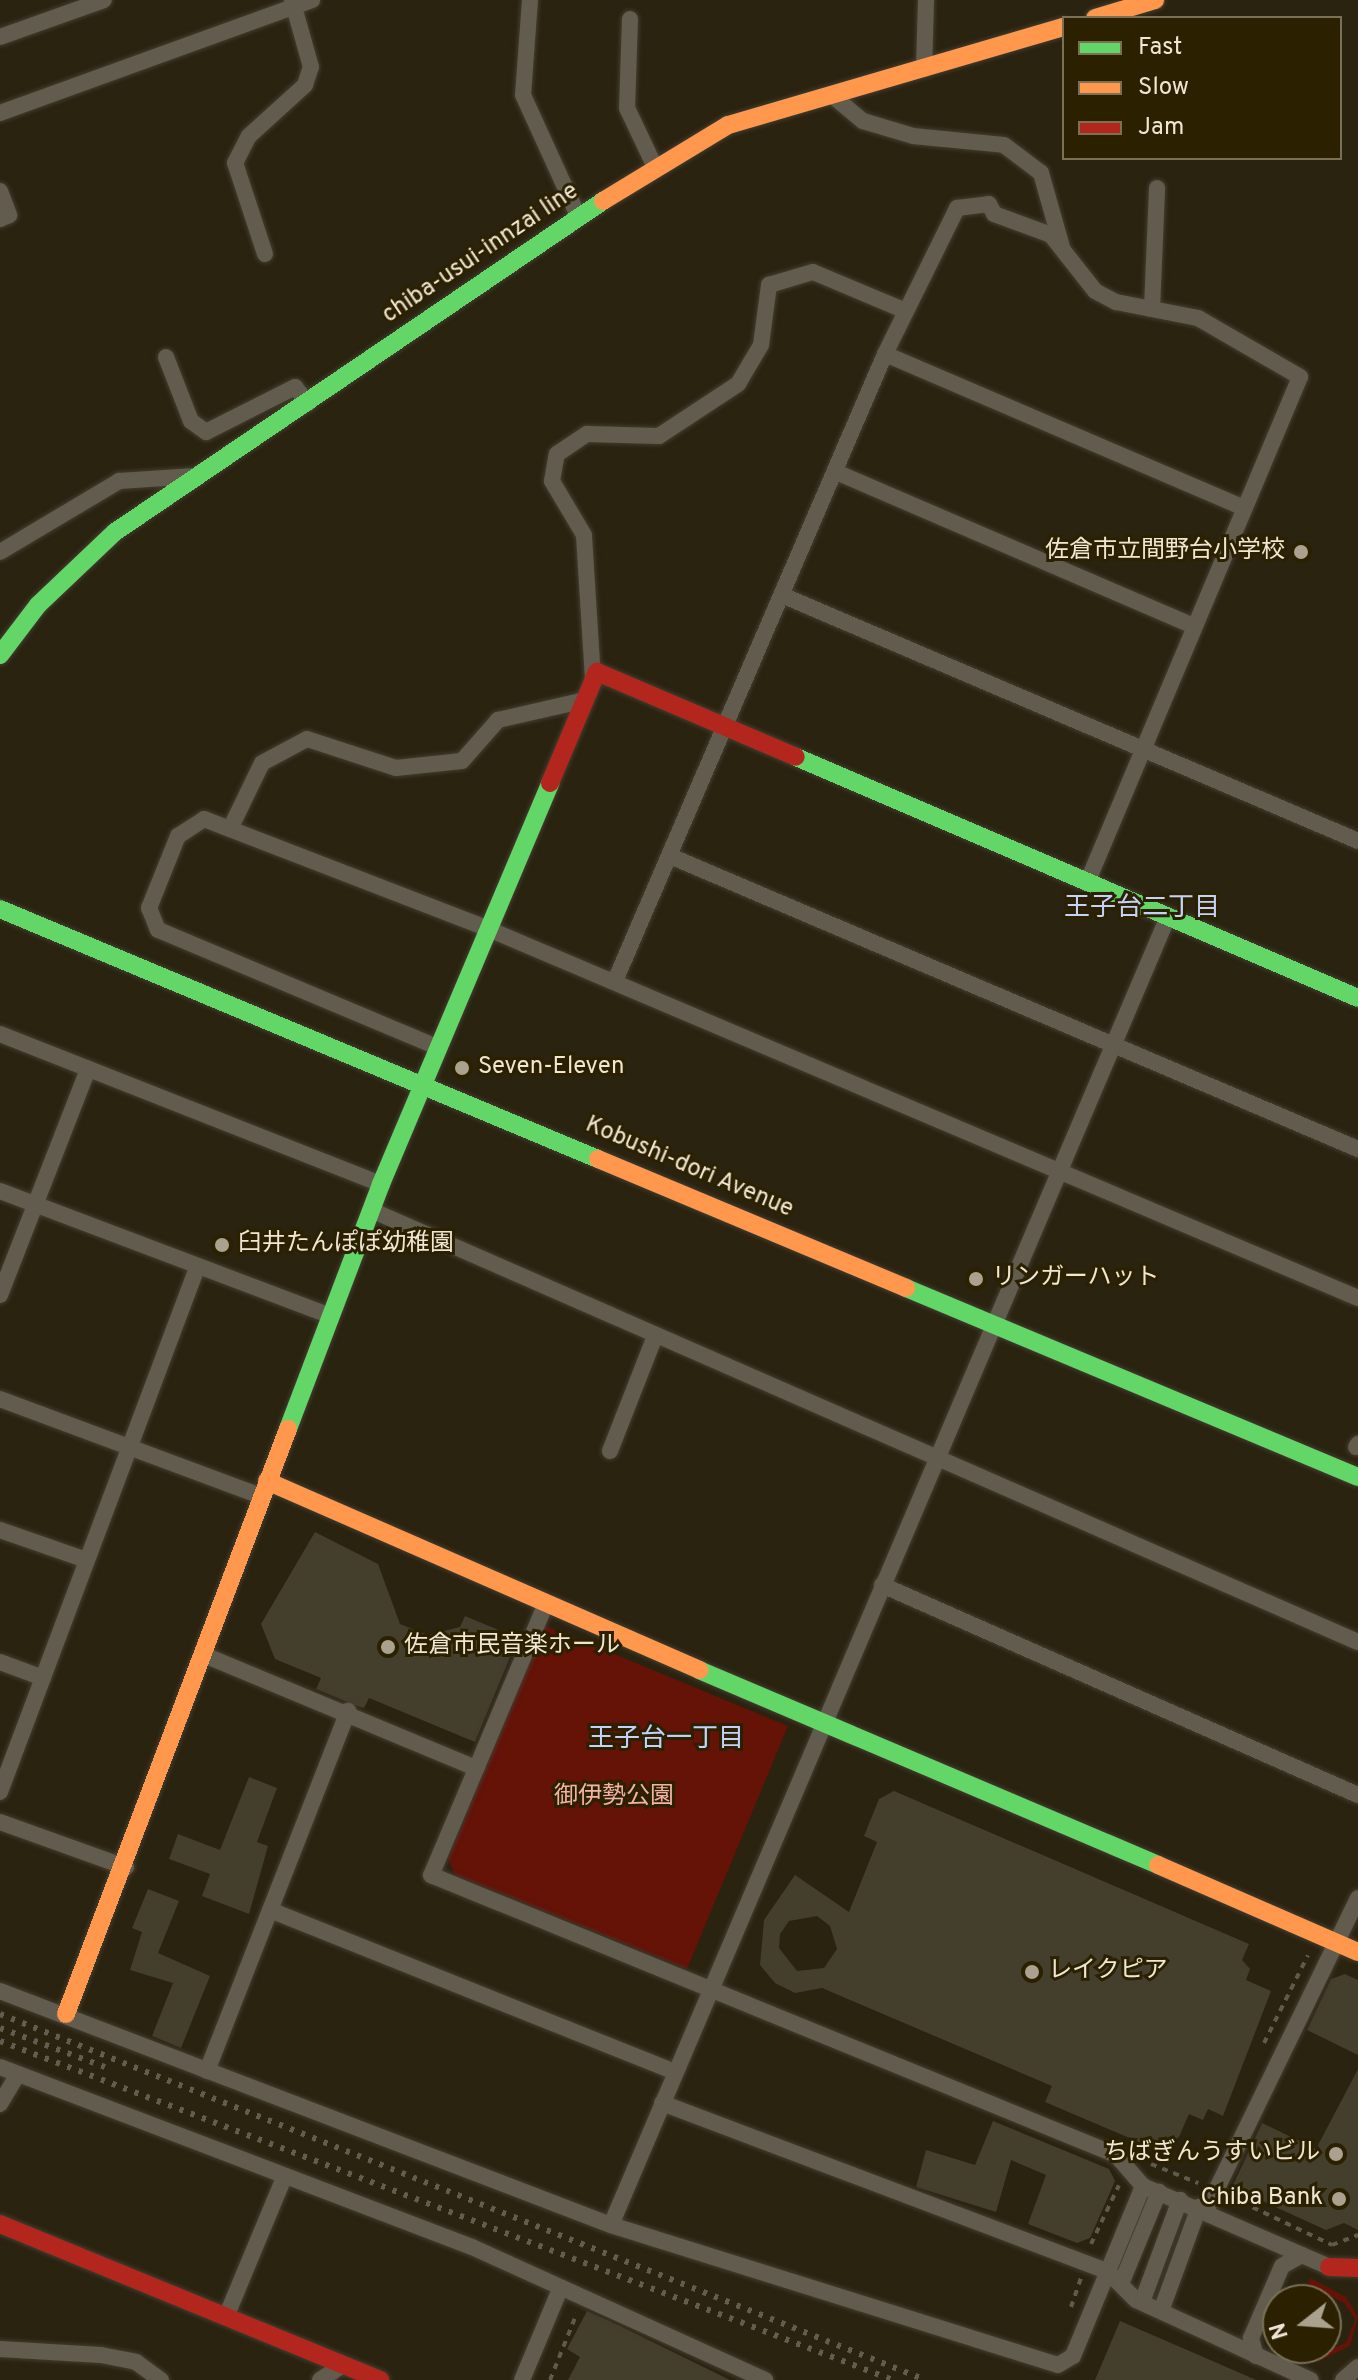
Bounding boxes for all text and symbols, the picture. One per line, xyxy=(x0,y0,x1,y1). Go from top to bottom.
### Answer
legend xyxy=(1062,16,1342,160)
text: Fast xyxy=(1138,33,1182,63)
text: Slow xyxy=(1138,73,1189,103)
text: Jam xyxy=(1138,113,1184,143)
street label: chiba-usui-innzai line xyxy=(377,178,585,330)
place label: 佐倉市立間野台小学校 xyxy=(1045,538,1285,566)
marker: 佐倉市立間野台小学校 xyxy=(1292,543,1310,561)
district label: 王子台二丁目 xyxy=(1064,893,1220,925)
place label: Seven-Eleven xyxy=(478,1054,624,1082)
marker: Seven-Eleven xyxy=(453,1059,471,1077)
street label: Kobushi-dori Avenue xyxy=(580,1111,798,1225)
place label: 臼井たんぽぽ幼稚園 xyxy=(238,1231,454,1259)
marker: 臼井たんぽぽ幼稚園 xyxy=(213,1236,231,1254)
place label: リンガーハット xyxy=(992,1265,1160,1293)
marker: リンガーハット xyxy=(967,1270,985,1288)
place label: 佐倉市民音楽ホール xyxy=(404,1633,620,1661)
marker: 佐倉市民音楽ホール xyxy=(379,1638,397,1656)
district label: 王子台一丁目 xyxy=(588,1724,744,1756)
park label: 御伊勢公園 xyxy=(554,1784,674,1812)
place label: レイクピア xyxy=(1048,1958,1168,1986)
marker: レイクピア xyxy=(1023,1963,1041,1981)
place label: ちばぎんうすいビル xyxy=(1104,2140,1320,2168)
marker: ちばぎんうすいビル xyxy=(1327,2145,1345,2163)
place label: Chiba Bank xyxy=(1201,2185,1323,2213)
marker: Chiba Bank xyxy=(1330,2190,1348,2208)
north arrow xyxy=(1262,2284,1342,2364)
text: N xyxy=(1265,2319,1296,2342)

